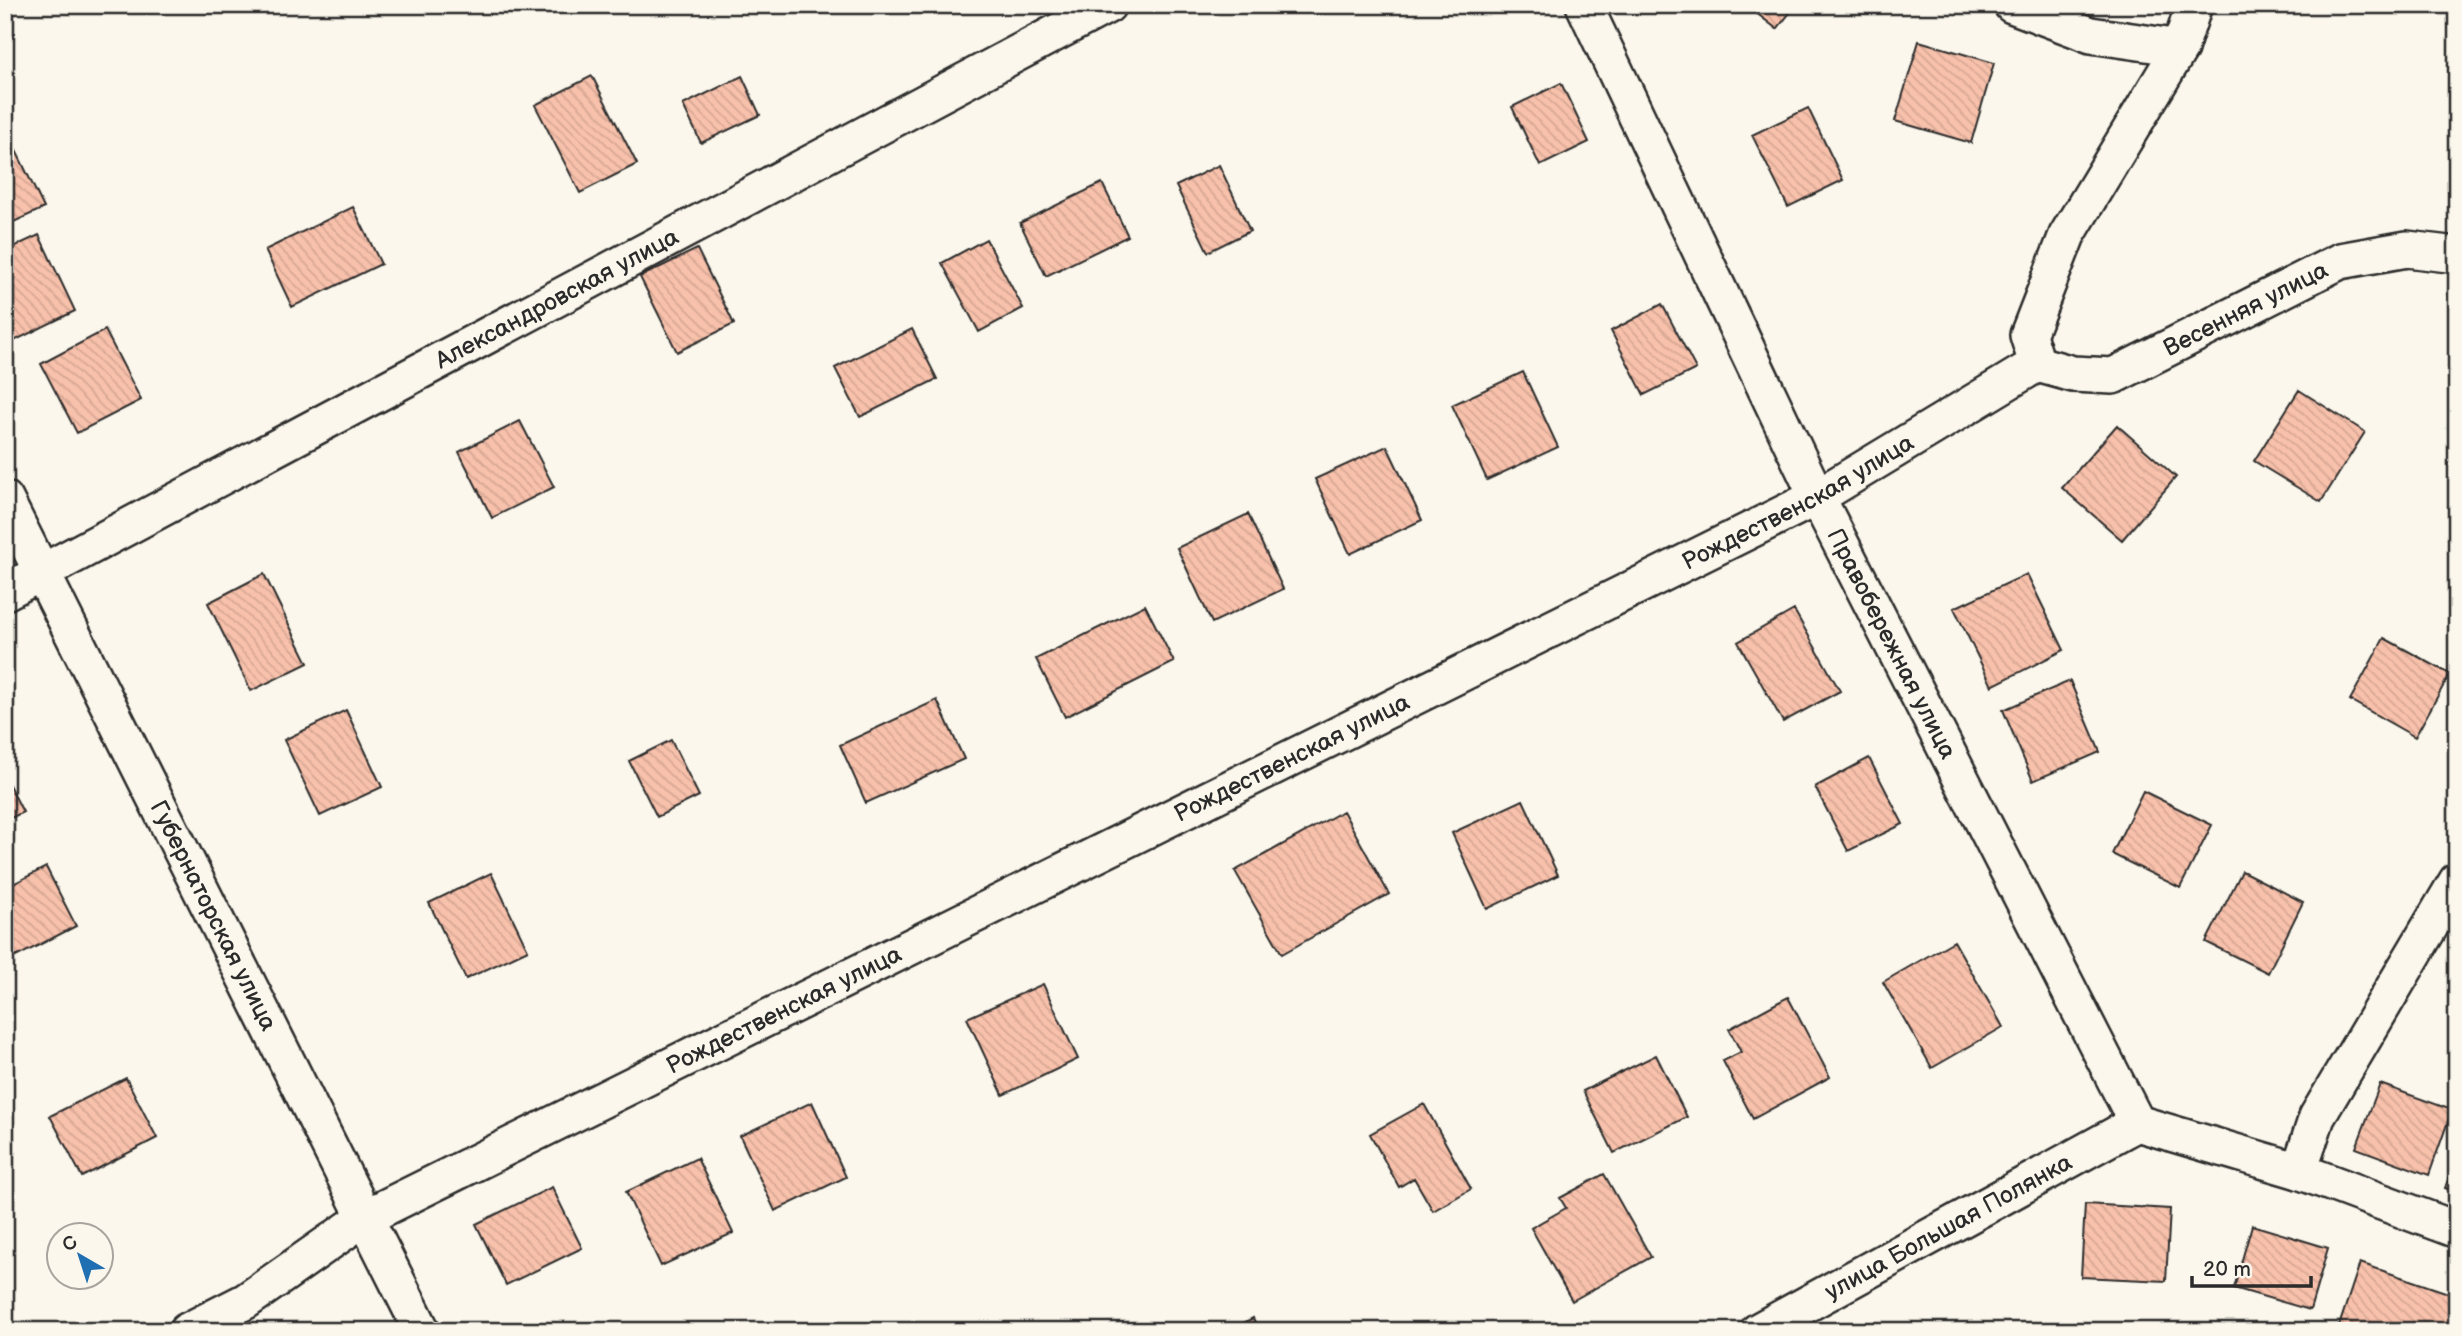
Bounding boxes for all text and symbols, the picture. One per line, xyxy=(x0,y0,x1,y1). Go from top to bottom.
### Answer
street label: Александровская улица xyxy=(429,222,684,376)
street label: Весенняя улица xyxy=(2159,256,2333,363)
street label: Рождественская улица xyxy=(1677,428,1919,577)
street label: Правобережная улица xyxy=(1821,524,1962,764)
street label: Рождественская улица xyxy=(1169,688,1414,829)
street label: Губернаторская улица xyxy=(144,796,283,1036)
street label: Рождественская улица xyxy=(661,940,906,1081)
street label: улица Большая Полянка xyxy=(1820,1148,2077,1306)
north arrow xyxy=(46,1220,116,1290)
text: С xyxy=(58,1231,83,1257)
scale bar xyxy=(2192,1245,2312,1289)
text: 20 m xyxy=(2203,1257,2251,1282)

